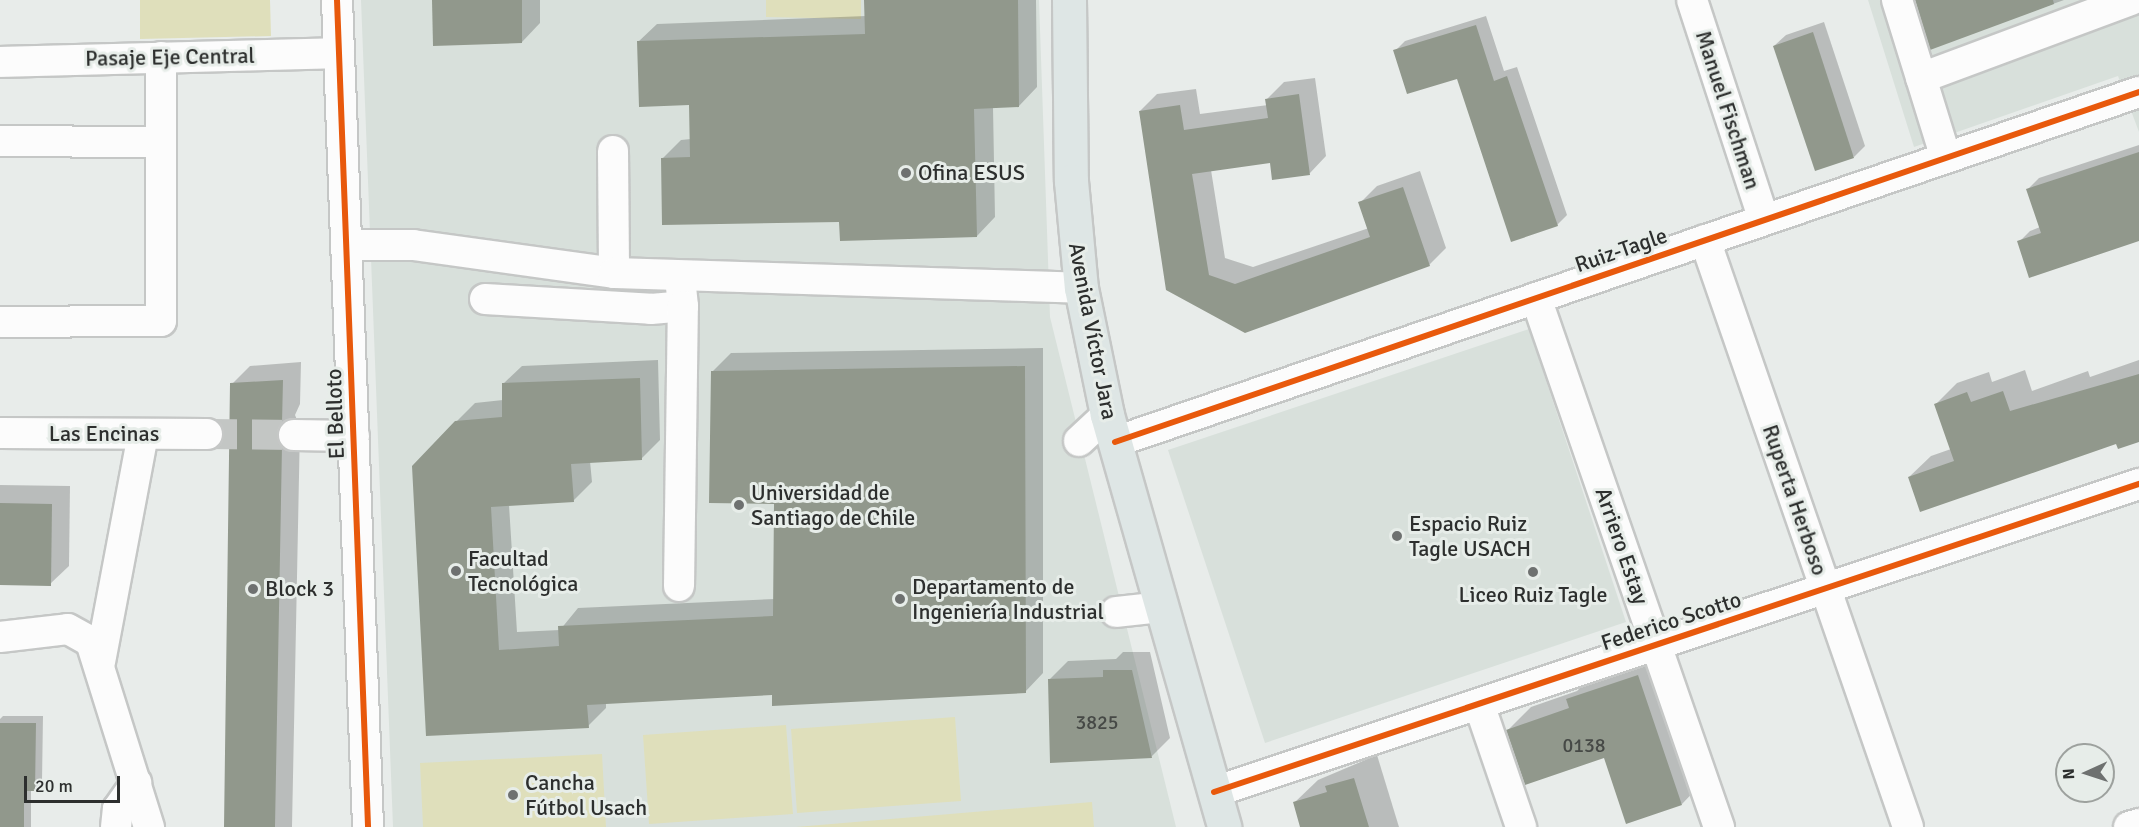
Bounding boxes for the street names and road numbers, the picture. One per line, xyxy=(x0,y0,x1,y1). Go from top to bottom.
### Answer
street label: Manuel Fischman xyxy=(1690,27,1766,193)
street label: Pasaje Eje Central xyxy=(85,42,255,72)
street label: Ruiz-Tagle xyxy=(1571,222,1671,278)
street label: Avenida Víctor Jara xyxy=(1063,240,1123,422)
street label: El Belloto xyxy=(320,368,350,460)
street label: Las Encinas xyxy=(49,421,159,447)
street label: Ruperta Herboso xyxy=(1757,421,1833,579)
street label: Arriero Estay xyxy=(1590,484,1654,608)
street label: Federico Scotto xyxy=(1598,586,1744,656)

